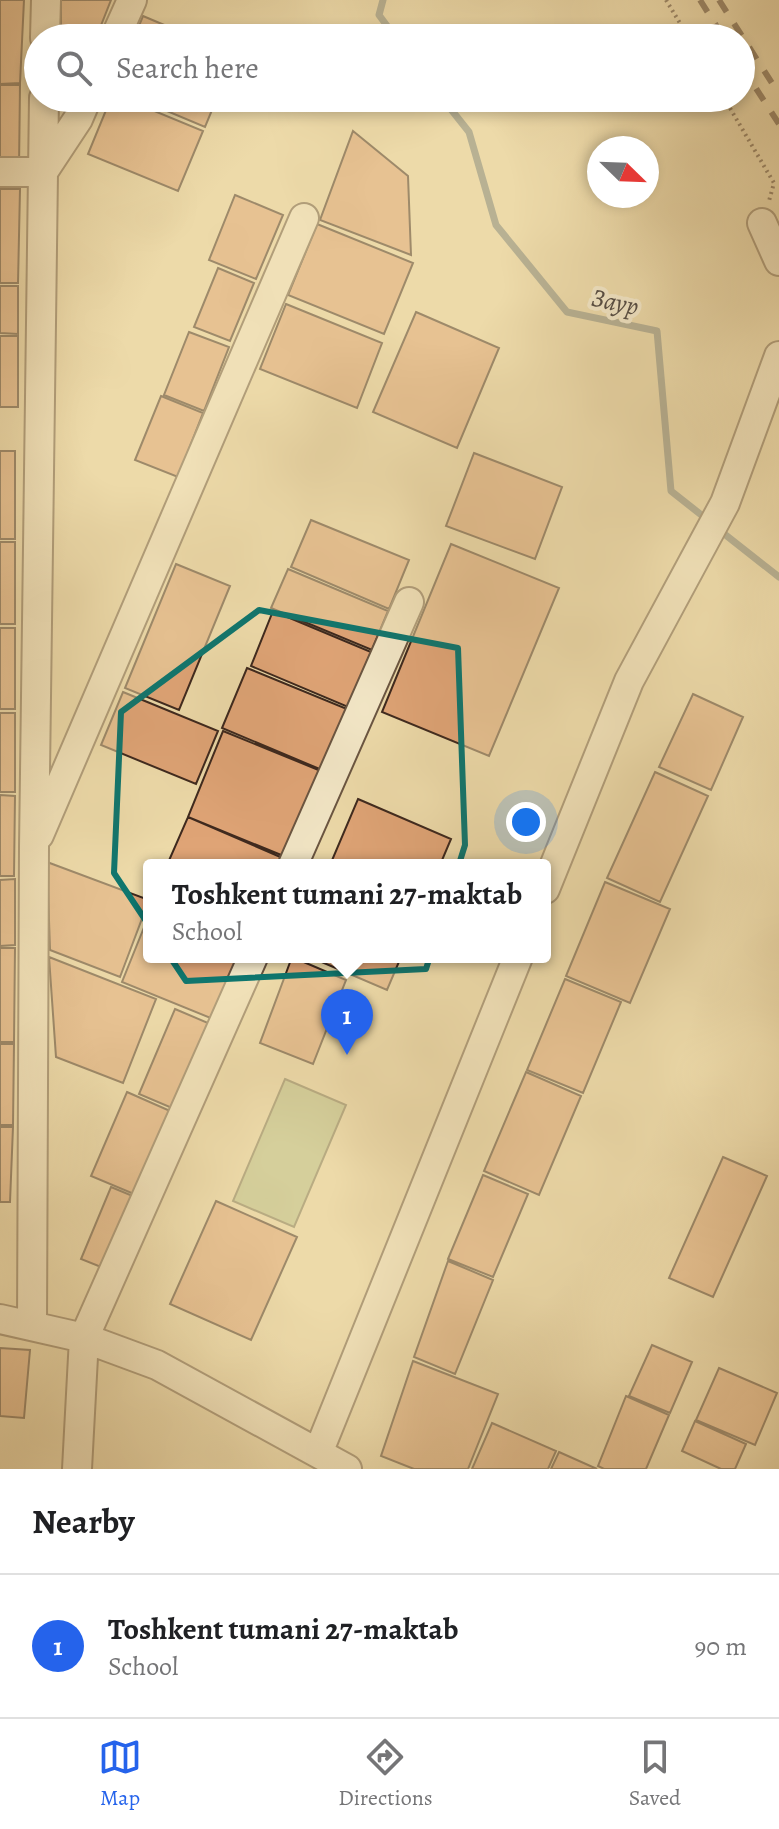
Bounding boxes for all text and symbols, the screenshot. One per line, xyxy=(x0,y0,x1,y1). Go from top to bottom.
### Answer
search box xyxy=(24,24,755,112)
icon: search xyxy=(52,46,96,90)
text: Search here xyxy=(116,48,259,88)
north arrow xyxy=(587,136,659,208)
water label: Заур xyxy=(588,280,642,324)
your location xyxy=(506,802,546,842)
popup xyxy=(143,859,551,963)
text: Toshkent tumani 27-maktab xyxy=(172,874,522,914)
text: School xyxy=(172,914,242,949)
pin: 1 xyxy=(321,989,373,1055)
text: Nearby xyxy=(32,1498,135,1545)
text: Toshkent tumani 27-maktab xyxy=(108,1609,458,1649)
text: 1 xyxy=(53,1629,63,1664)
text: 90 m xyxy=(695,1629,747,1664)
text: School xyxy=(108,1649,178,1684)
tab: Map xyxy=(98,1735,142,1813)
tab: Directions xyxy=(338,1735,433,1813)
tab: Saved xyxy=(629,1735,681,1813)

